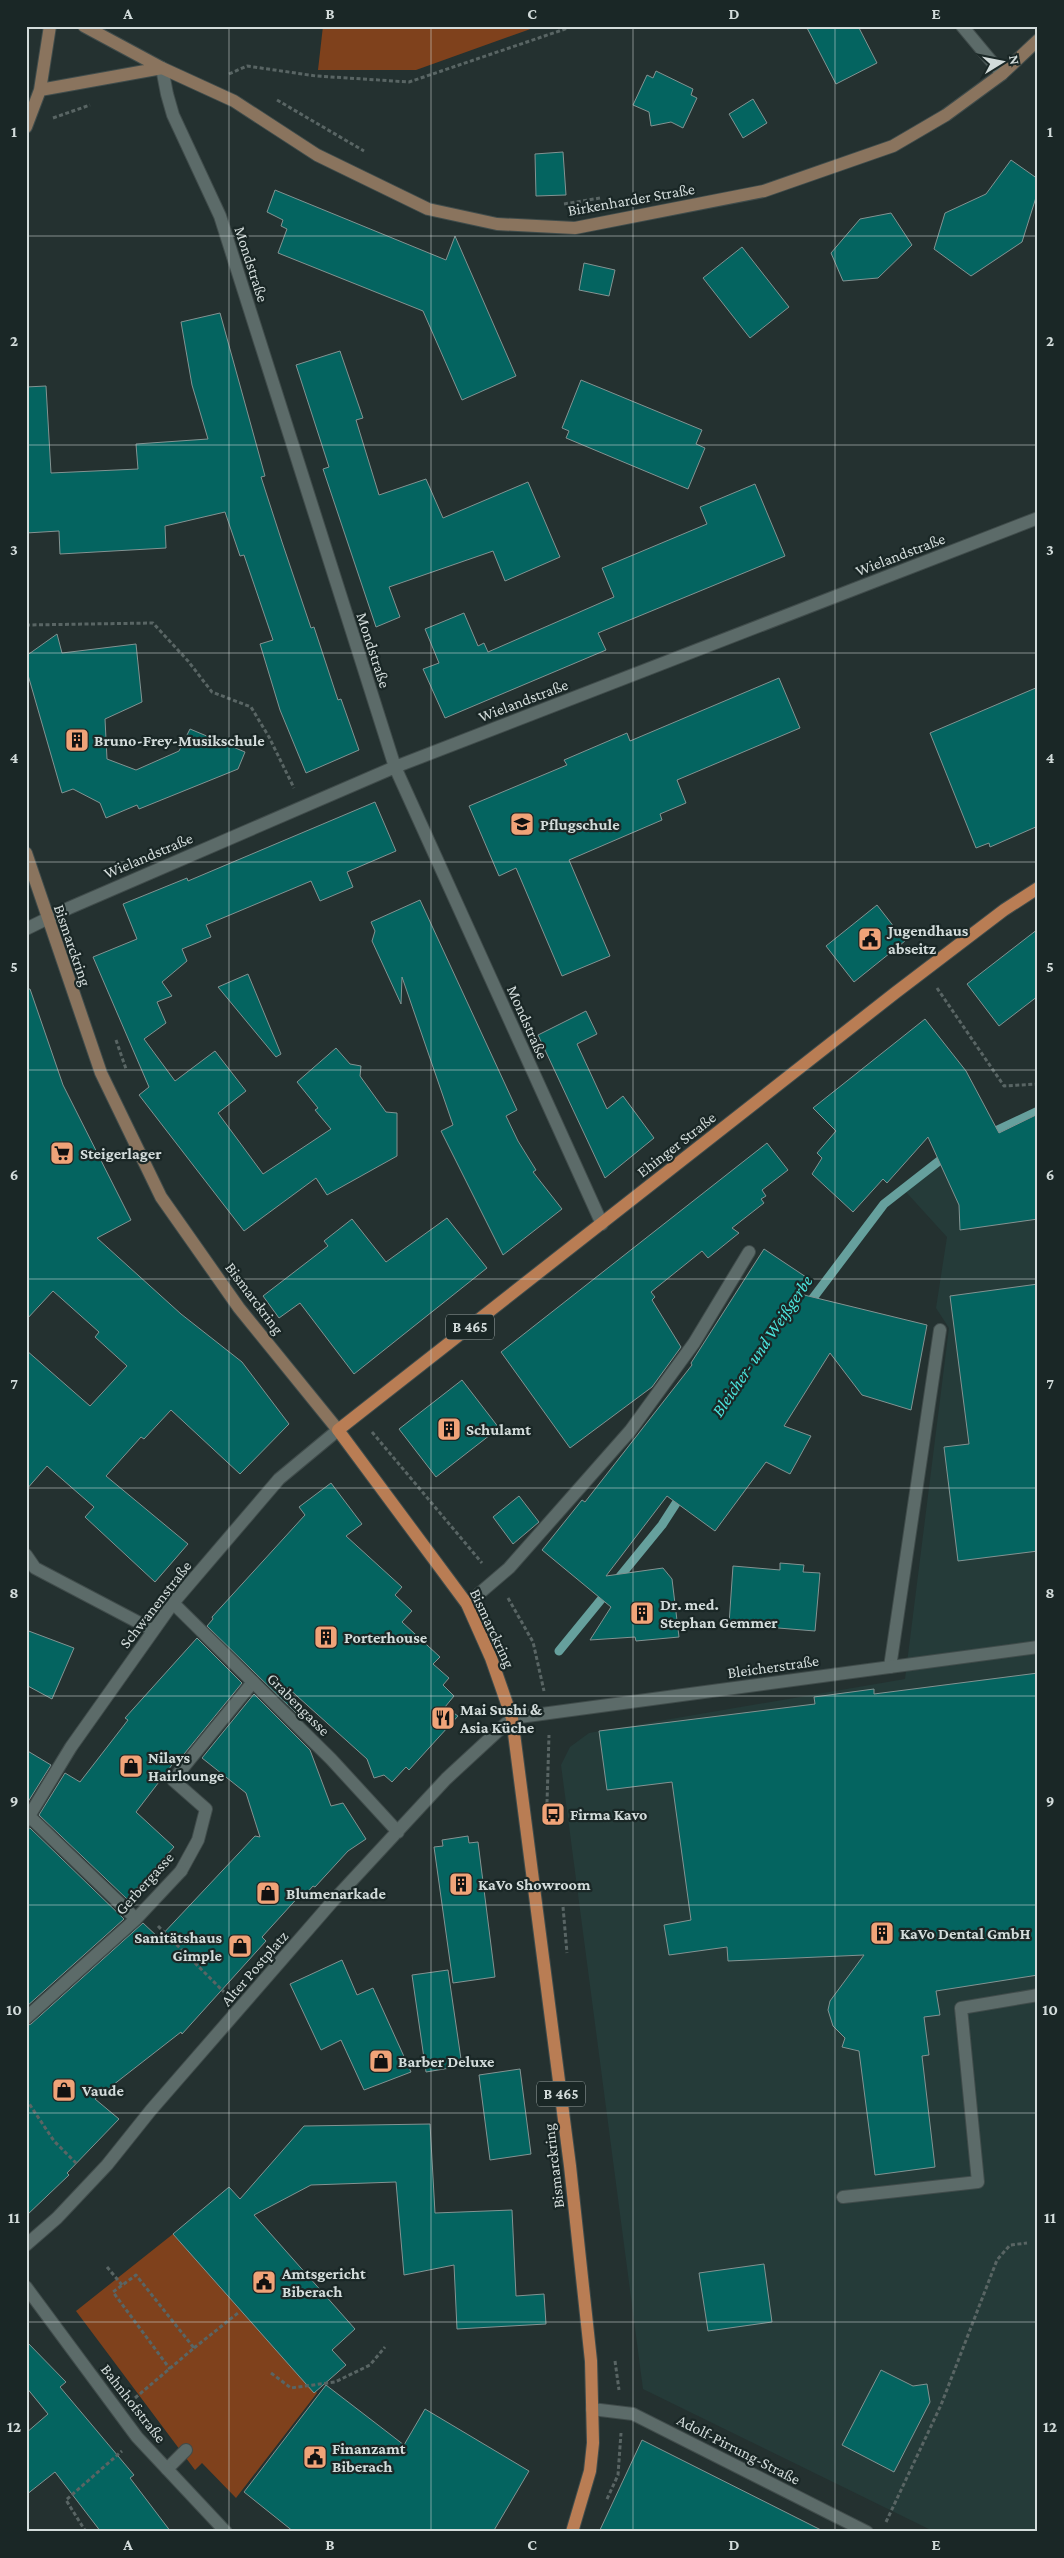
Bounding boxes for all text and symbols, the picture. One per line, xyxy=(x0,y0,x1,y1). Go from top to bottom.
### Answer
text: A xyxy=(122,5,133,22)
text: B xyxy=(325,5,335,22)
text: C xyxy=(527,5,537,22)
text: D xyxy=(728,5,740,22)
text: E xyxy=(931,5,941,22)
north arrow xyxy=(976,38,1026,88)
text: N xyxy=(1006,54,1024,66)
text: 1 xyxy=(11,123,17,140)
text: 1 xyxy=(1047,123,1053,140)
street label: Birkenharder Straße xyxy=(566,180,696,219)
street label: Mondstraße xyxy=(231,224,272,304)
text: 2 xyxy=(10,332,18,349)
text: 2 xyxy=(1046,332,1054,349)
street label: Wielandstraße xyxy=(853,530,947,579)
text: 3 xyxy=(10,541,18,558)
text: 3 xyxy=(1046,541,1054,558)
street label: Mondstraße xyxy=(353,610,394,690)
street label: Wielandstraße xyxy=(476,676,570,725)
building icon: Bruno-Frey-Musikschule xyxy=(64,727,90,753)
place label: Bruno-Frey-Musikschule xyxy=(94,732,265,749)
text: 4 xyxy=(10,749,19,766)
text: 4 xyxy=(1046,749,1055,766)
school or university icon: Pflugschule xyxy=(509,811,535,837)
place label: Pflugschule xyxy=(540,816,620,833)
street label: Wielandstraße xyxy=(101,829,195,882)
street label: Bismarckring xyxy=(50,902,95,989)
place label: Jugendhaus abseitz xyxy=(886,922,969,957)
public building icon: Jugendhaus abseitz xyxy=(857,926,883,952)
text: 5 xyxy=(10,958,18,975)
text: 5 xyxy=(1046,958,1054,975)
street label: Mondstraße xyxy=(504,983,551,1062)
street label: Ehinger Straße xyxy=(634,1108,720,1181)
supermarket icon: Steigerlager xyxy=(49,1140,75,1166)
place label: Steigerlager xyxy=(80,1145,162,1162)
text: 6 xyxy=(10,1166,18,1183)
text: 6 xyxy=(1046,1166,1054,1183)
street label: Bismarckring xyxy=(221,1259,287,1338)
water label: Bleicher- und Weißgerbe xyxy=(707,1272,817,1420)
road number: B 465 xyxy=(446,1314,494,1340)
text: 7 xyxy=(10,1375,18,1392)
text: 7 xyxy=(1046,1375,1054,1392)
building icon: Schulamt xyxy=(436,1416,462,1442)
place label: Schulamt xyxy=(466,1421,531,1438)
street label: Schwanenstraße xyxy=(116,1557,195,1651)
text: 8 xyxy=(9,1584,19,1601)
text: 8 xyxy=(1045,1584,1055,1601)
street label: Bismarckring xyxy=(466,1586,518,1671)
place label: Dr. med. Stephan Gemmer xyxy=(660,1596,778,1631)
building icon: Dr. med. Stephan Gemmer xyxy=(629,1600,655,1626)
building icon: Porterhouse xyxy=(313,1624,339,1650)
place label: Porterhouse xyxy=(344,1629,428,1646)
street label: Bleicherstraße xyxy=(726,1652,820,1681)
street label: Grabengasse xyxy=(263,1670,333,1740)
place label: Mai Sushi & Asia Küche xyxy=(459,1701,543,1736)
restaurant icon: Mai Sushi & Asia Küche xyxy=(430,1705,456,1731)
place label: Nilays Hairlounge xyxy=(148,1749,225,1784)
shop icon: Nilays Hairlounge xyxy=(118,1753,144,1779)
text: 9 xyxy=(10,1792,18,1809)
text: 9 xyxy=(1046,1792,1054,1809)
bus stop icon: Firma Kavo xyxy=(540,1801,566,1827)
place label: Firma Kavo xyxy=(570,1806,647,1823)
street label: Gerbergasse xyxy=(112,1849,178,1919)
building icon: KaVo Showroom xyxy=(448,1871,474,1897)
place label: KaVo Showroom xyxy=(478,1876,591,1893)
shop icon: Blumenarkade xyxy=(255,1880,281,1906)
place label: Blumenarkade xyxy=(286,1885,386,1902)
building icon: KaVo Dental GmbH xyxy=(869,1920,895,1946)
place label: KaVo Dental GmbH xyxy=(900,1925,1030,1942)
street label: Alter Postplatz xyxy=(217,1927,292,2010)
place label: Sanitätshaus Gimple xyxy=(134,1929,223,1964)
shop icon: Sanitätshaus Gimple xyxy=(227,1933,253,1959)
text: 10 xyxy=(6,2001,22,2018)
text: 10 xyxy=(1042,2001,1058,2018)
shop icon: Barber Deluxe xyxy=(368,2048,394,2074)
place label: Barber Deluxe xyxy=(398,2053,495,2070)
shop icon: Vaude xyxy=(51,2077,77,2103)
place label: Vaude xyxy=(81,2082,124,2099)
road number: B 465 xyxy=(537,2082,585,2106)
street label: Bismarckring xyxy=(540,2122,568,2209)
text: 11 xyxy=(8,2209,20,2226)
text: 11 xyxy=(1044,2209,1056,2226)
place label: Amtsgericht Biberach xyxy=(281,2265,366,2300)
public building icon: Amtsgericht Biberach xyxy=(251,2269,277,2295)
street label: Bahnhofstraße xyxy=(98,2361,169,2446)
street label: Adolf-Pirrung-Straße xyxy=(674,2411,803,2489)
text: 12 xyxy=(7,2418,21,2435)
text: 12 xyxy=(1043,2418,1057,2435)
place label: Finanzamt Biberach xyxy=(332,2440,406,2475)
public building icon: Finanzamt Biberach xyxy=(302,2444,328,2470)
text: A xyxy=(122,2536,133,2553)
text: B xyxy=(325,2536,335,2553)
text: C xyxy=(527,2536,537,2553)
text: D xyxy=(728,2536,740,2553)
text: E xyxy=(931,2536,941,2553)

